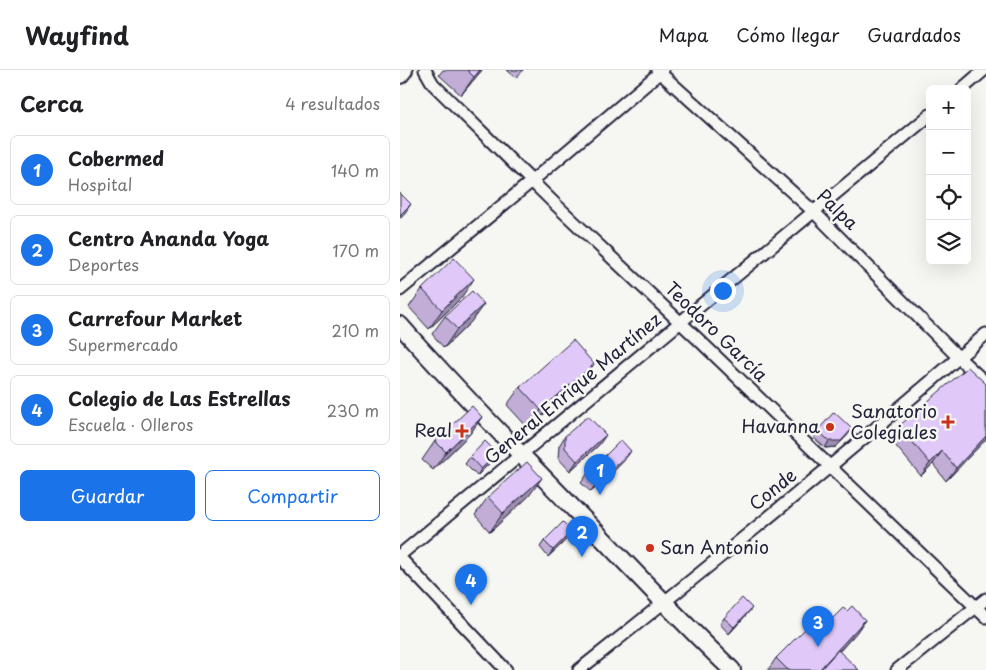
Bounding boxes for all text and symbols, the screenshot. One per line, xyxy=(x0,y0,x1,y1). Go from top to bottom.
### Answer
text: Wayfind xyxy=(25,17,129,53)
text: Mapa xyxy=(659,21,708,48)
text: Cómo llegar xyxy=(736,21,839,48)
text: Guardados xyxy=(867,21,961,48)
map controls xyxy=(926,85,971,265)
button: + xyxy=(926,85,971,130)
text: Cerca xyxy=(20,87,84,119)
text: 4 resultados xyxy=(285,91,380,115)
button: − xyxy=(926,130,971,175)
text: Cobermed xyxy=(68,144,164,172)
text: 1 xyxy=(33,158,41,182)
text: 140 m xyxy=(331,158,379,182)
text: Hospital xyxy=(68,172,132,196)
button: locate xyxy=(926,175,971,220)
street label: Palpa xyxy=(811,182,865,236)
button: layers xyxy=(926,220,971,265)
text: Centro Ananda Yoga xyxy=(68,224,269,252)
text: 2 xyxy=(31,238,43,262)
text: 170 m xyxy=(333,238,379,262)
text: Deportes xyxy=(68,252,139,276)
street label: Teodoro García xyxy=(660,275,775,387)
your location xyxy=(710,278,736,304)
text: Carrefour Market xyxy=(68,304,243,332)
street label: General Enrique Martínez xyxy=(478,305,667,470)
text: 3 xyxy=(32,318,42,342)
text: 210 m xyxy=(331,318,379,342)
text: Supermercado xyxy=(68,332,178,356)
text: Colegio de Las Estrellas xyxy=(68,384,291,412)
place label: Sanatorio Colegiales xyxy=(850,397,937,445)
text: 4 xyxy=(32,398,42,422)
text: 230 m xyxy=(327,398,379,422)
text: Escuela · Olleros xyxy=(68,412,193,436)
place label: Havanna xyxy=(741,412,820,439)
marker: Sanatorio Colegiales xyxy=(941,415,955,429)
place label: Real xyxy=(414,416,452,443)
marker: Havanna xyxy=(824,421,836,433)
marker: Real xyxy=(456,425,468,437)
pin: 1 xyxy=(584,454,616,495)
street label: Conde xyxy=(742,461,802,516)
button: Guardar xyxy=(20,470,195,521)
button: Compartir xyxy=(205,470,380,521)
pin: 2 xyxy=(566,516,598,557)
place label: San Antonio xyxy=(660,533,769,560)
marker: San Antonio xyxy=(644,542,656,554)
pin: 4 xyxy=(455,564,487,605)
pin: 3 xyxy=(802,606,834,647)

